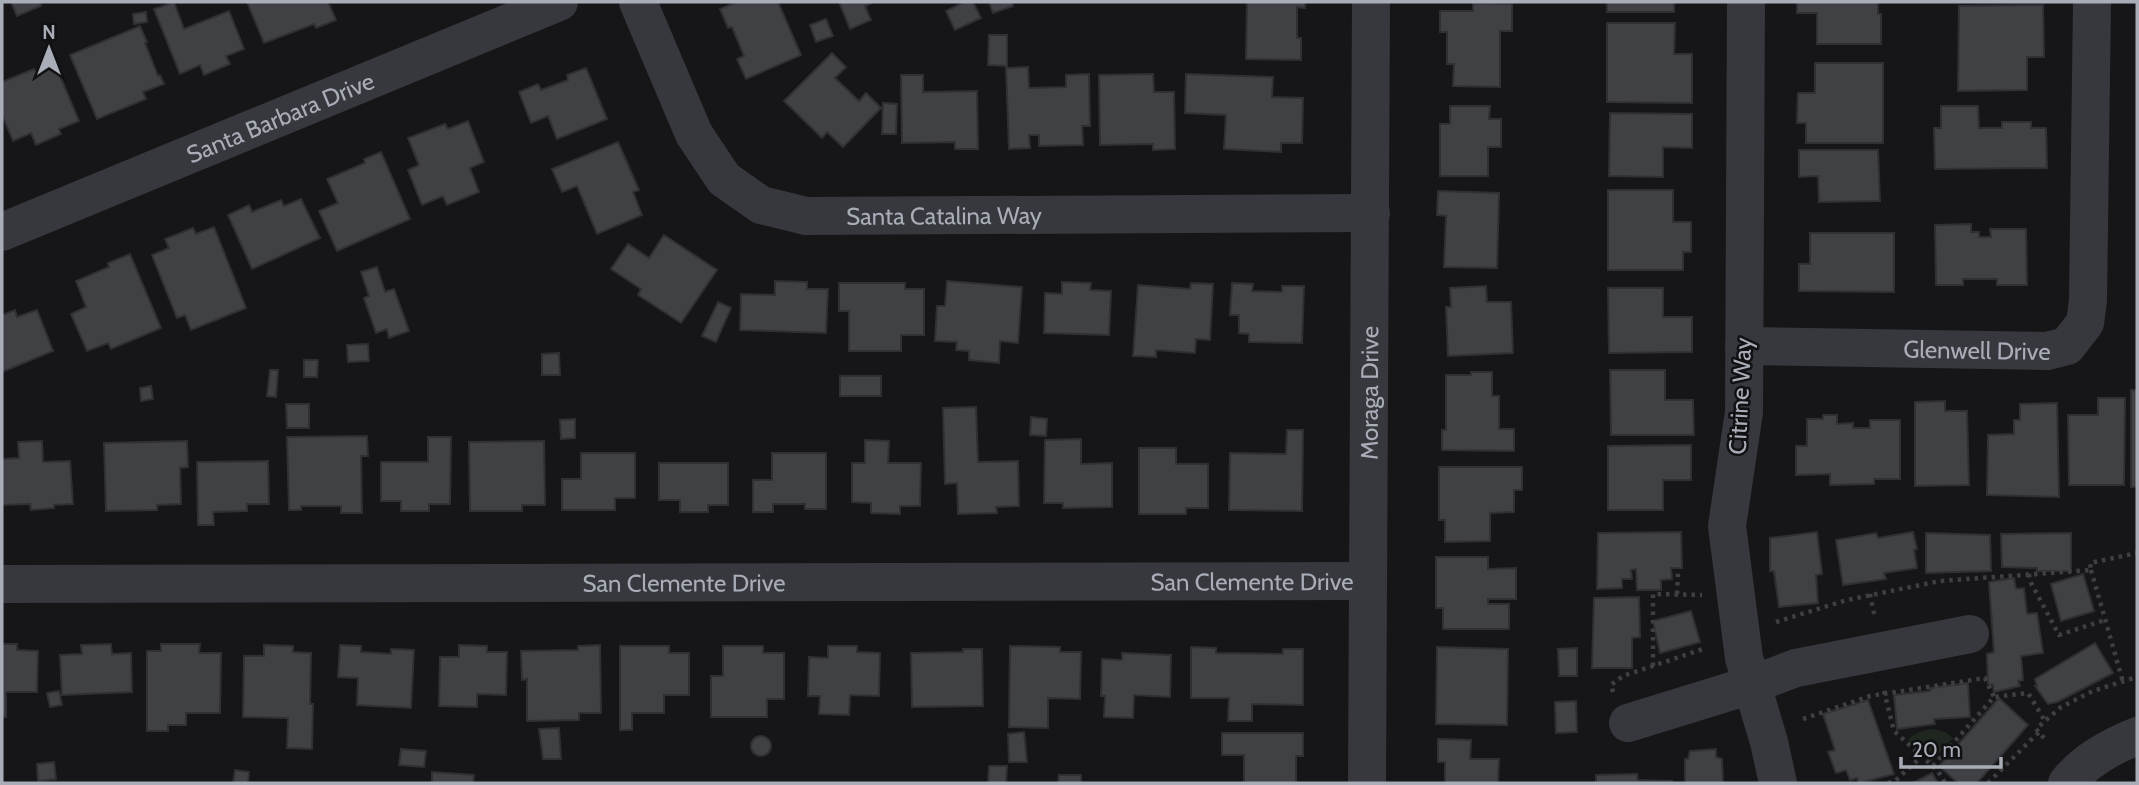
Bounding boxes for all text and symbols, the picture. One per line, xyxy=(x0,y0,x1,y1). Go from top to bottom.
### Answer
north arrow xyxy=(14,14,84,84)
text: N xyxy=(42,21,56,44)
street label: Santa Barbara Drive xyxy=(182,65,378,169)
street label: Santa Catalina Way xyxy=(846,200,1042,230)
street label: Moraga Drive xyxy=(1354,326,1384,460)
street label: Glenwell Drive xyxy=(1903,334,2051,366)
street label: Citrine Way xyxy=(1722,337,1758,455)
street label: San Clemente Drive xyxy=(1150,567,1354,596)
street label: San Clemente Drive xyxy=(582,568,786,597)
scale bar xyxy=(1901,726,2001,770)
text: 20 m xyxy=(1912,737,1961,762)

